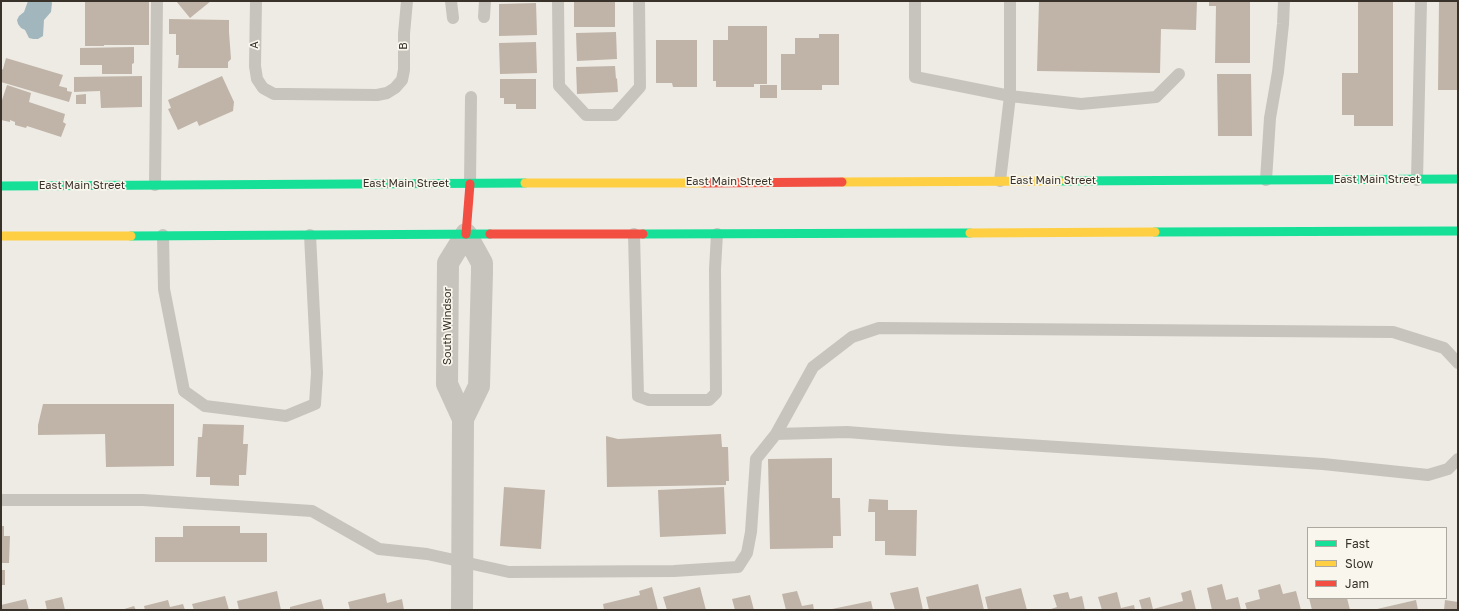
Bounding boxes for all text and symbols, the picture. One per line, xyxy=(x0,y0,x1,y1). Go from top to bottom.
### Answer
street label: A xyxy=(248,41,262,49)
street label: B xyxy=(397,42,411,50)
street label: East Main Street xyxy=(1334,173,1420,187)
street label: East Main Street xyxy=(1010,174,1096,188)
street label: East Main Street xyxy=(686,175,772,189)
street label: East Main Street xyxy=(363,177,449,191)
street label: East Main Street xyxy=(39,179,125,193)
street label: South Windsor xyxy=(441,287,455,365)
legend xyxy=(1307,527,1447,599)
text: Fast xyxy=(1345,536,1370,551)
text: Slow xyxy=(1345,556,1373,571)
text: Jam xyxy=(1345,576,1369,591)

